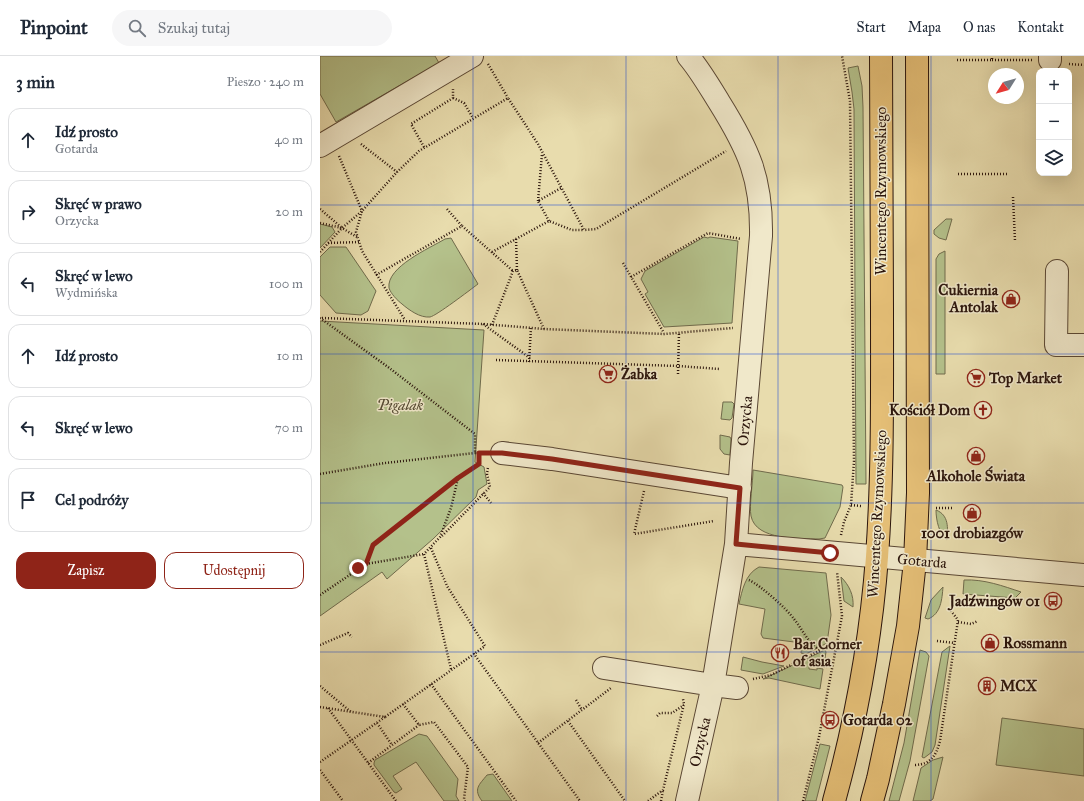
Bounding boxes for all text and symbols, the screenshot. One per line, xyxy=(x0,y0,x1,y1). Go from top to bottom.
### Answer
search box xyxy=(112,10,392,46)
text: Pinpoint xyxy=(20,16,88,39)
icon: search xyxy=(126,17,148,39)
text: Szukaj tutaj xyxy=(158,19,230,37)
text: Start xyxy=(857,19,886,36)
text: Mapa xyxy=(908,19,941,36)
text: O nas xyxy=(963,19,995,36)
text: Kontakt xyxy=(1017,19,1064,36)
north arrow xyxy=(988,68,1024,104)
map controls xyxy=(1036,68,1072,176)
button: + xyxy=(1036,68,1072,104)
text: 3 min xyxy=(16,72,55,93)
text: Pieszo · 240 m xyxy=(227,74,304,90)
button: − xyxy=(1036,104,1072,140)
street label: Wincentego Rzymowskiego xyxy=(872,106,890,275)
text: Idź prosto xyxy=(55,123,118,141)
icon: ahead xyxy=(17,129,39,151)
text: 40 m xyxy=(274,132,303,148)
button: layers xyxy=(1036,140,1072,176)
text: Gotarda xyxy=(55,141,98,157)
text: Skręć w prawo xyxy=(55,195,142,213)
icon: right xyxy=(17,201,39,223)
text: 20 m xyxy=(275,204,303,220)
text: Orzycka xyxy=(55,213,99,229)
text: Skręć w lewo xyxy=(55,267,133,285)
icon: left xyxy=(17,273,39,295)
text: 100 m xyxy=(269,276,303,292)
place label: Cukiernia Antolak xyxy=(938,281,999,316)
text: Wydmińska xyxy=(55,285,117,301)
shop icon: Cukiernia Antolak xyxy=(1001,289,1021,309)
icon: ahead xyxy=(17,345,39,367)
text: Idź prosto xyxy=(55,347,118,365)
text: 10 m xyxy=(277,348,303,364)
supermarket icon: Żabka xyxy=(598,364,618,384)
place label: Żabka xyxy=(621,364,658,383)
supermarket icon: Top Market xyxy=(966,368,986,388)
place label: Top Market xyxy=(988,369,1063,388)
street label: Orzycka xyxy=(734,394,756,447)
park label: Pigalak xyxy=(377,396,424,414)
church icon: Kościół Dom xyxy=(973,400,993,420)
place label: Kościół Dom xyxy=(889,401,970,419)
icon: left xyxy=(17,417,39,439)
text: Skręć w lewo xyxy=(55,419,133,437)
text: 70 m xyxy=(275,420,303,436)
street label: Wincentego Rzymowskiego xyxy=(864,429,890,599)
shop icon: Alkohole Świata xyxy=(966,446,986,466)
place label: Alkohole Świata xyxy=(926,465,1026,485)
icon: arrive xyxy=(17,489,39,511)
text: Cel podróży xyxy=(55,491,129,509)
shop icon: 1001 drobiazgów xyxy=(962,503,982,523)
place label: 1001 drobiazgów xyxy=(921,524,1024,543)
route start xyxy=(821,544,839,562)
street label: Gotarda xyxy=(896,550,948,572)
button: Zapisz xyxy=(16,552,156,589)
button: Udostępnij xyxy=(164,552,304,589)
route end xyxy=(349,559,367,577)
bus stop icon: Jadźwingów 01 xyxy=(1043,591,1063,611)
place label: Jadźwingów 01 xyxy=(947,592,1040,611)
shop icon: Rossmann xyxy=(980,633,1000,653)
place label: Rossmann xyxy=(1003,634,1068,652)
place label: Bar Corner of asia xyxy=(793,635,862,670)
restaurant icon: Bar Corner of asia xyxy=(770,643,790,663)
building icon: MCX xyxy=(977,676,997,696)
place label: MCX xyxy=(1000,677,1038,695)
bus stop icon: Gotarda 02 xyxy=(820,710,840,730)
place label: Gotarda 02 xyxy=(843,711,913,729)
street label: Orzycka xyxy=(686,715,715,769)

